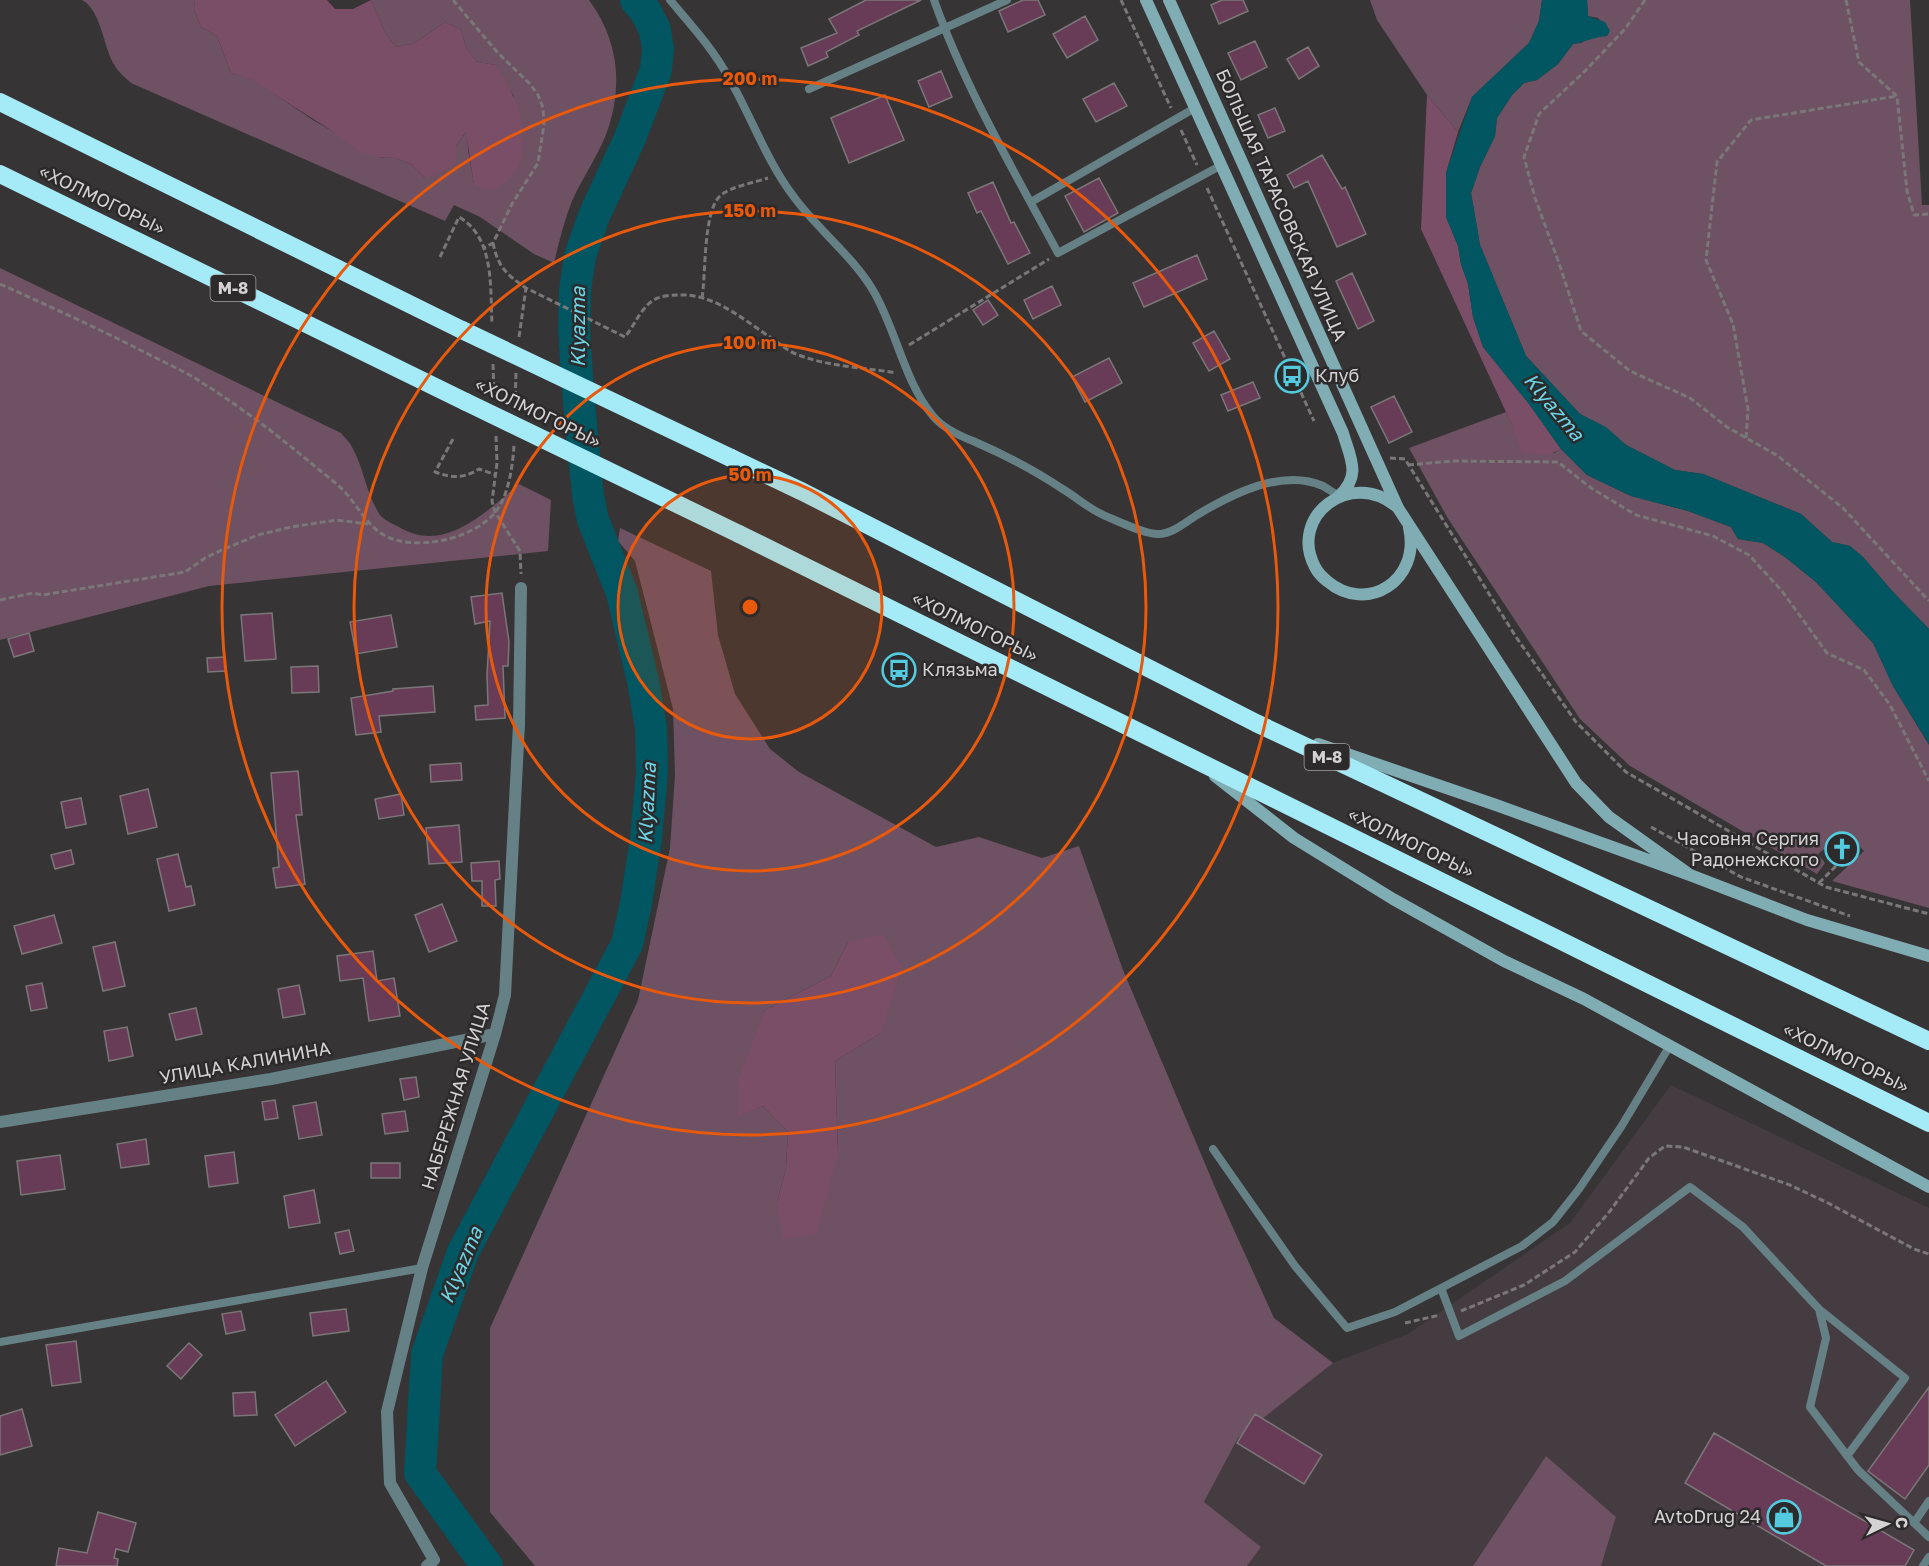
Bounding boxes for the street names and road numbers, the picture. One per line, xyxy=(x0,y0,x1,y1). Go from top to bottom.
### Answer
street label: БОЛЬШАЯ ТАРАСОВСКАЯ УЛИЦА xyxy=(1212,65,1352,344)
street label: «ХОЛМОГОРЫ» xyxy=(36,159,169,239)
road number: М-8 xyxy=(210,275,256,301)
street label: «ХОЛМОГОРЫ» xyxy=(472,372,605,452)
street label: «ХОЛМОГОРЫ» xyxy=(909,586,1042,666)
road number: М-8 xyxy=(1304,744,1350,770)
street label: «ХОЛМОГОРЫ» xyxy=(1345,802,1478,882)
street label: НАБЕРЕЖНАЯ УЛИЦА xyxy=(416,999,494,1192)
street label: «ХОЛМОГОРЫ» xyxy=(1780,1017,1913,1097)
street label: УЛИЦА КАЛИНИНА xyxy=(158,1036,332,1088)

